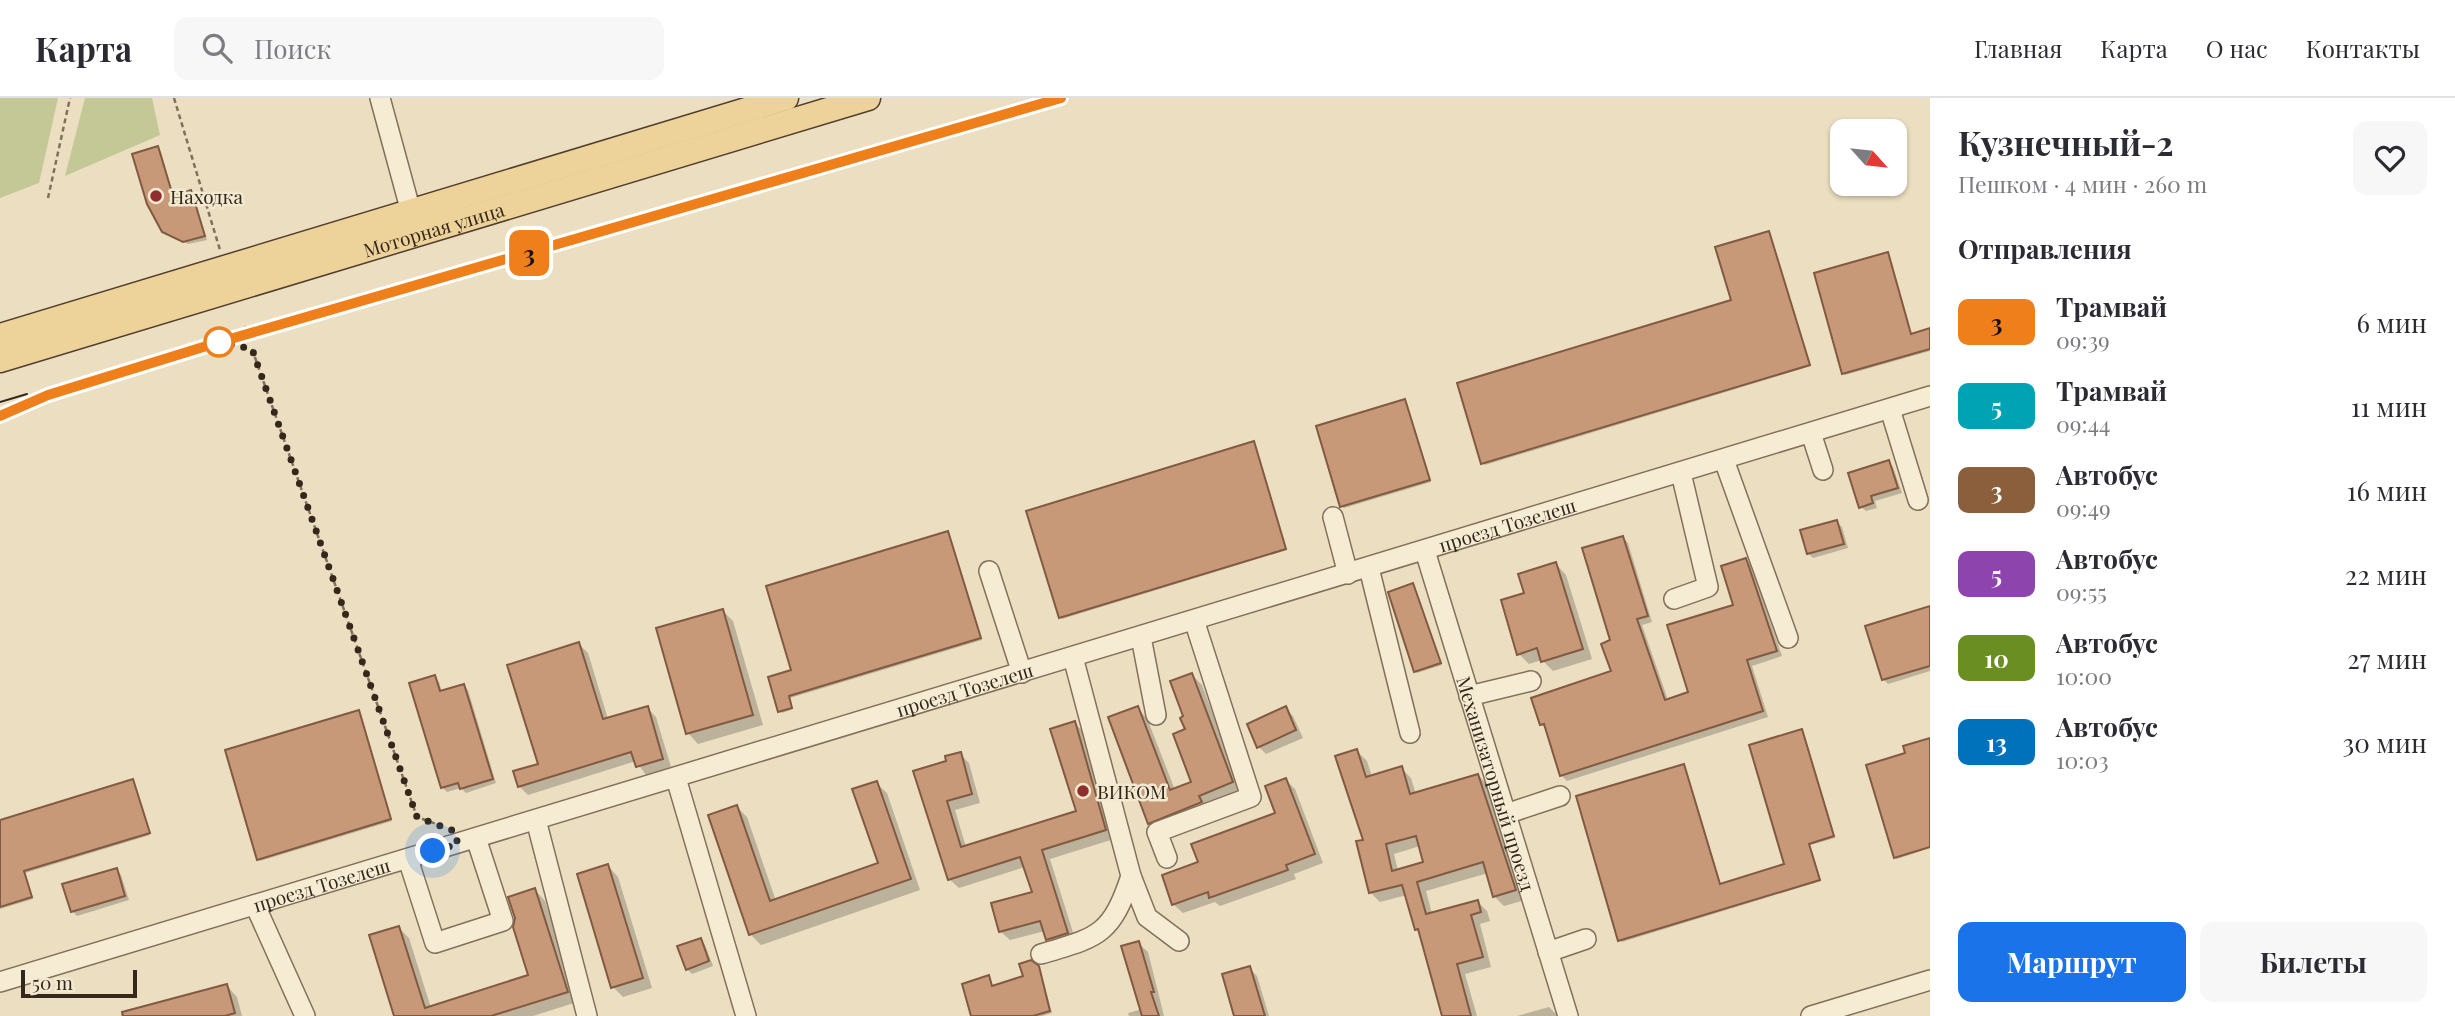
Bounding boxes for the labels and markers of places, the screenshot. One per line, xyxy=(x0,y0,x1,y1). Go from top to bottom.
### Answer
place label: Находка xyxy=(170,183,243,209)
marker: Находка xyxy=(148,188,164,204)
unlabelled marker xyxy=(204,327,234,357)
place label: ВИКОМ xyxy=(1097,778,1166,804)
marker: ВИКОМ xyxy=(1075,783,1091,799)

